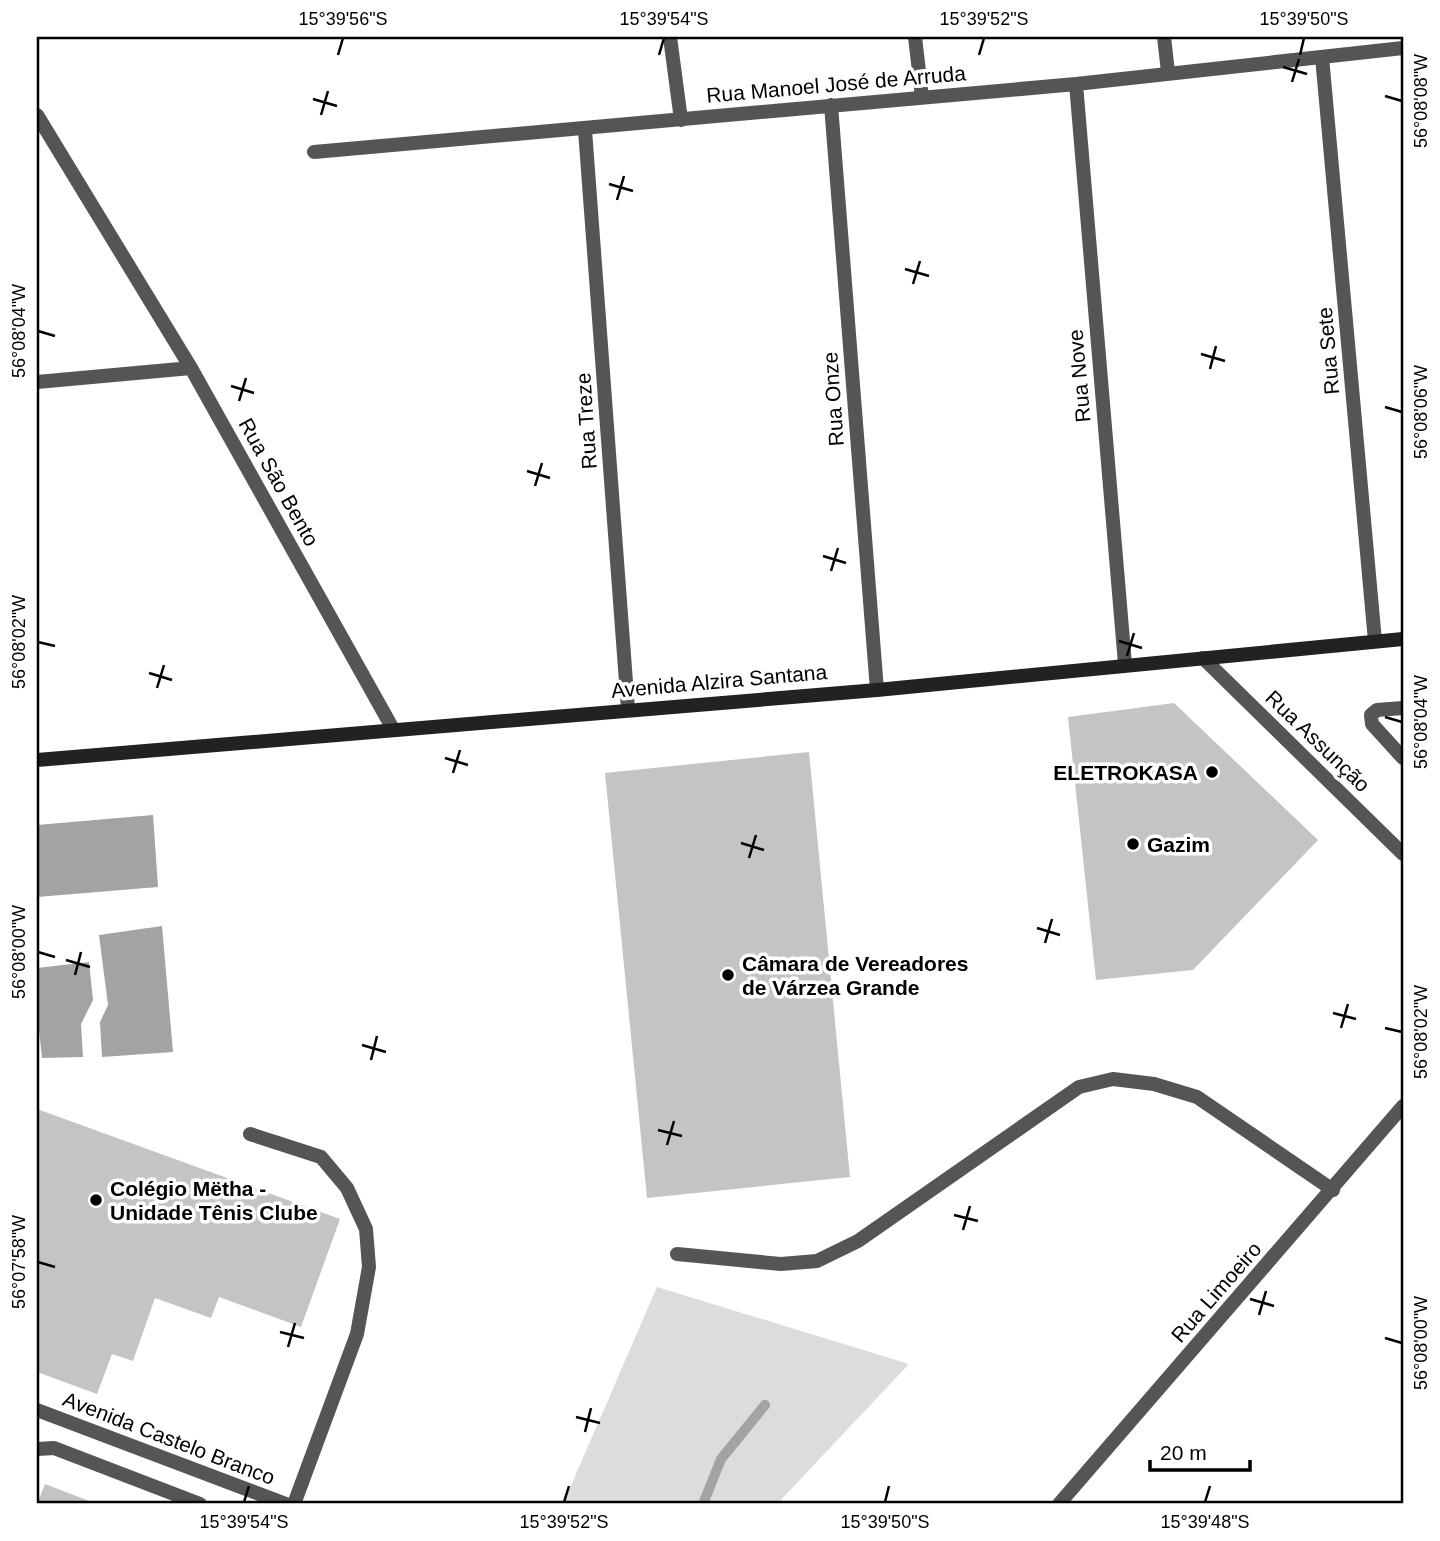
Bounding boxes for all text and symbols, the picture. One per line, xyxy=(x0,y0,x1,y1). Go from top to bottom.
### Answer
text: 15°39'56"S xyxy=(298,9,388,29)
text: 15°39'54"S xyxy=(619,9,709,29)
text: 15°39'52"S xyxy=(939,9,1029,29)
text: 15°39'50"S xyxy=(1259,9,1349,29)
text: 56°08'08"W xyxy=(1411,54,1431,148)
street label: Rua Manoel José de Arruda xyxy=(705,61,967,107)
text: 56°08'04"W xyxy=(9,284,29,378)
street label: Rua Sete xyxy=(1313,306,1343,396)
street label: Rua Nove xyxy=(1063,328,1095,424)
street label: Rua Onze xyxy=(818,351,848,447)
text: 56°08'06"W xyxy=(1411,365,1431,459)
street label: Rua Treze xyxy=(571,372,601,470)
street label: Rua São Bento xyxy=(234,414,324,550)
text: 56°08'02"W xyxy=(9,595,29,689)
street label: Avenida Alzira Santana xyxy=(610,660,828,702)
text: 56°08'04"W xyxy=(1411,675,1431,769)
street label: Rua Assunção xyxy=(1261,686,1375,796)
place label: ELETROKASA xyxy=(1053,761,1198,784)
marker: ELETROKASA xyxy=(1204,764,1220,780)
place label: Gazim xyxy=(1147,833,1210,856)
marker: Gazim xyxy=(1125,836,1141,852)
text: 56°08'00"W xyxy=(9,905,29,999)
place label: Câmara de Vereadores de Várzea Grande xyxy=(742,952,968,999)
marker: Câmara de Vereadores de Várzea Grande xyxy=(720,967,736,983)
text: 56°08'02"W xyxy=(1411,985,1431,1079)
place label: Colégio Mëtha - Unidade Tênis Clube xyxy=(110,1177,318,1224)
marker: Colégio Mëtha - Unidade Tênis Clube xyxy=(88,1192,104,1208)
text: 56°07'58"W xyxy=(9,1215,29,1309)
street label: Rua Limoeiro xyxy=(1166,1237,1266,1347)
text: 56°08'00"W xyxy=(1411,1296,1431,1390)
street label: Avenida Castelo Branco xyxy=(60,1387,278,1489)
scale bar xyxy=(1150,1429,1249,1473)
text: 20 m xyxy=(1160,1441,1207,1464)
text: 15°39'54"S xyxy=(199,1512,289,1532)
text: 15°39'52"S xyxy=(519,1512,609,1532)
text: 15°39'50"S xyxy=(840,1512,930,1532)
text: 15°39'48"S xyxy=(1160,1512,1250,1532)

